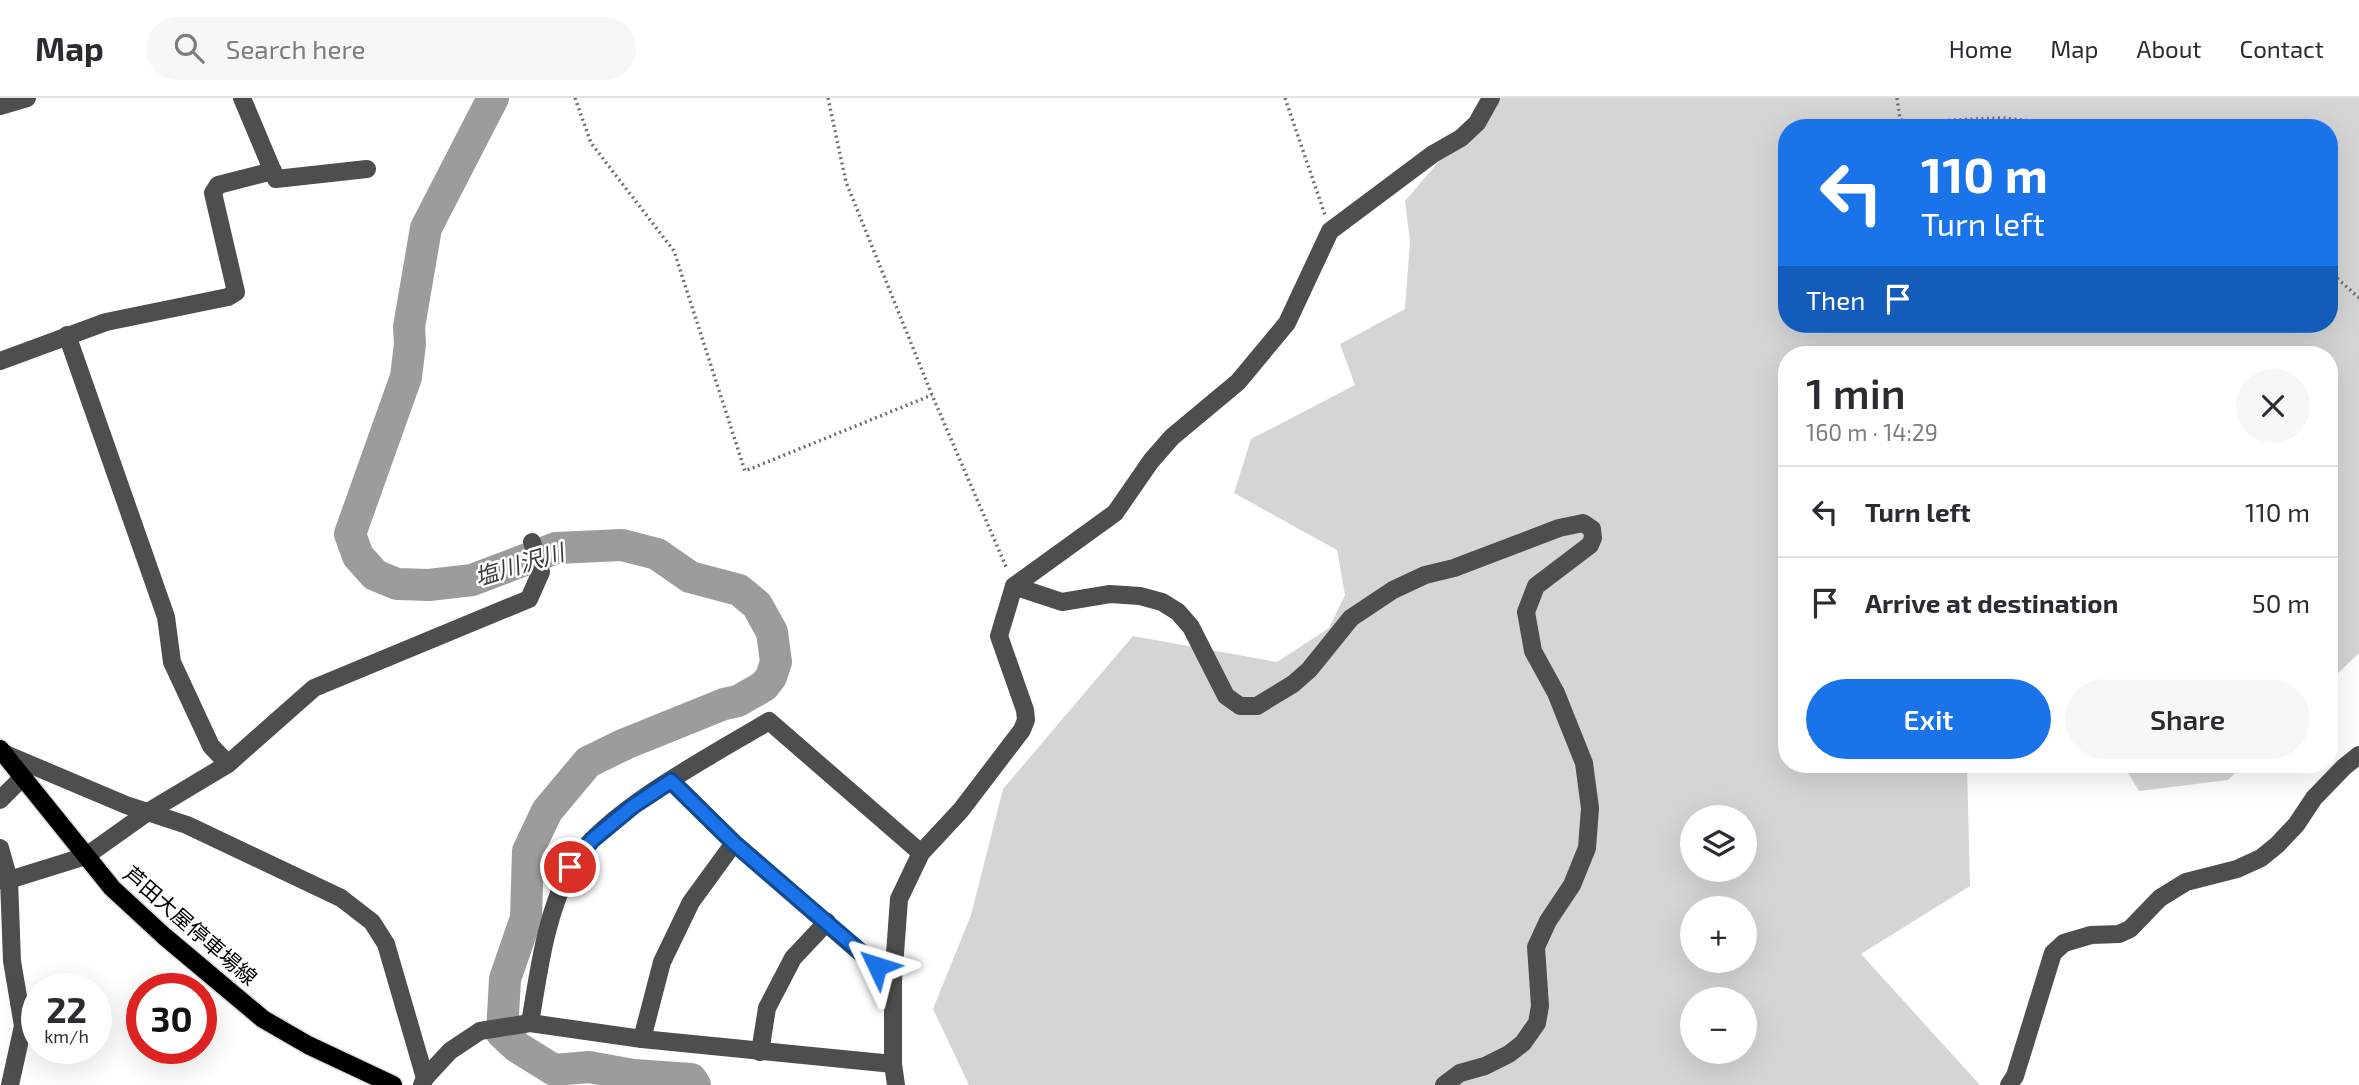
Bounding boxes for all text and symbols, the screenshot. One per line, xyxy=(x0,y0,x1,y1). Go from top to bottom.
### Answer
search box xyxy=(146,17,636,80)
text: Map xyxy=(35,28,104,68)
icon: search xyxy=(170,29,208,67)
text: Search here xyxy=(226,33,365,64)
text: Home xyxy=(1949,34,2012,63)
text: Map xyxy=(2050,34,2098,63)
text: About xyxy=(2136,34,2202,63)
text: Contact xyxy=(2240,34,2324,63)
text: 110 m xyxy=(1921,144,2048,203)
icon: left xyxy=(1806,147,1897,238)
text: Turn left xyxy=(1921,204,2045,242)
icon: arrive xyxy=(1879,280,1917,318)
text: Then xyxy=(1806,284,1865,315)
text: 1 min xyxy=(1806,367,1906,417)
button: close xyxy=(2236,369,2310,443)
text: 160 m · 14:29 xyxy=(1806,418,1938,446)
icon: left xyxy=(1806,493,1844,531)
text: Turn left xyxy=(1865,496,1971,527)
text: 110 m xyxy=(2245,496,2310,527)
water label: 塩川沢川 xyxy=(471,536,570,591)
icon: arrive xyxy=(1806,584,1844,622)
text: Arrive at destination xyxy=(1865,587,2118,618)
text: 50 m xyxy=(2252,587,2310,618)
button: Exit xyxy=(1806,679,2051,759)
button: Share xyxy=(2065,679,2310,759)
map controls xyxy=(1680,805,1757,1064)
button: layers xyxy=(1680,805,1757,882)
pin xyxy=(540,837,600,897)
icon: arrive xyxy=(551,848,589,886)
street label: 芦田大屋停車場線 xyxy=(119,860,263,990)
button: + xyxy=(1680,896,1757,973)
position arrow xyxy=(840,929,914,1003)
speed limit sign: 30 xyxy=(126,973,217,1064)
button: − xyxy=(1680,987,1757,1064)
text: 22 xyxy=(46,988,87,1030)
text: km/h xyxy=(44,1025,89,1047)

